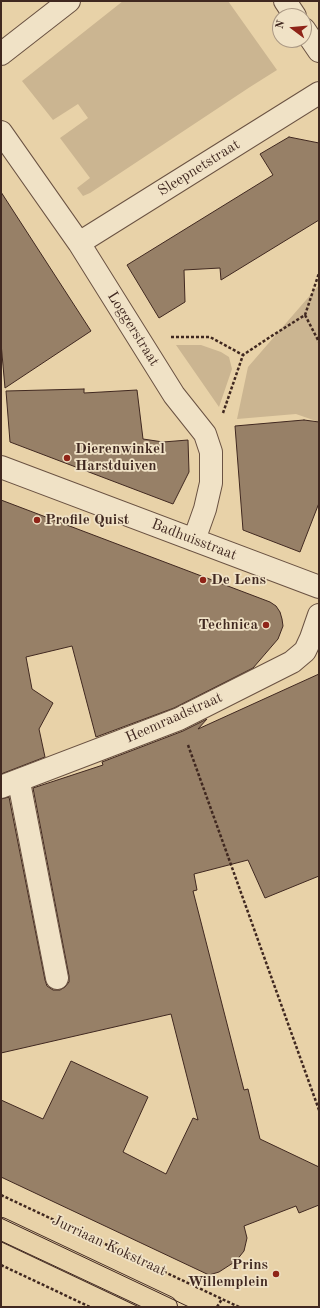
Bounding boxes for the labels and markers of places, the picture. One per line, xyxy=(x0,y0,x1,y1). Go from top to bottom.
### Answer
place label: Dierenwinkel Harstduiven xyxy=(75,440,165,475)
marker: Dierenwinkel Harstduiven xyxy=(62,453,72,463)
place label: Profile Quist xyxy=(45,511,129,529)
marker: Profile Quist xyxy=(32,515,42,525)
place label: De Lens xyxy=(211,571,266,589)
marker: De Lens xyxy=(198,575,208,585)
place label: Technica xyxy=(198,616,258,634)
marker: Technica xyxy=(261,620,271,630)
place label: Prins Willemplein xyxy=(187,1256,268,1291)
marker: Prins Willemplein xyxy=(271,1269,281,1279)

